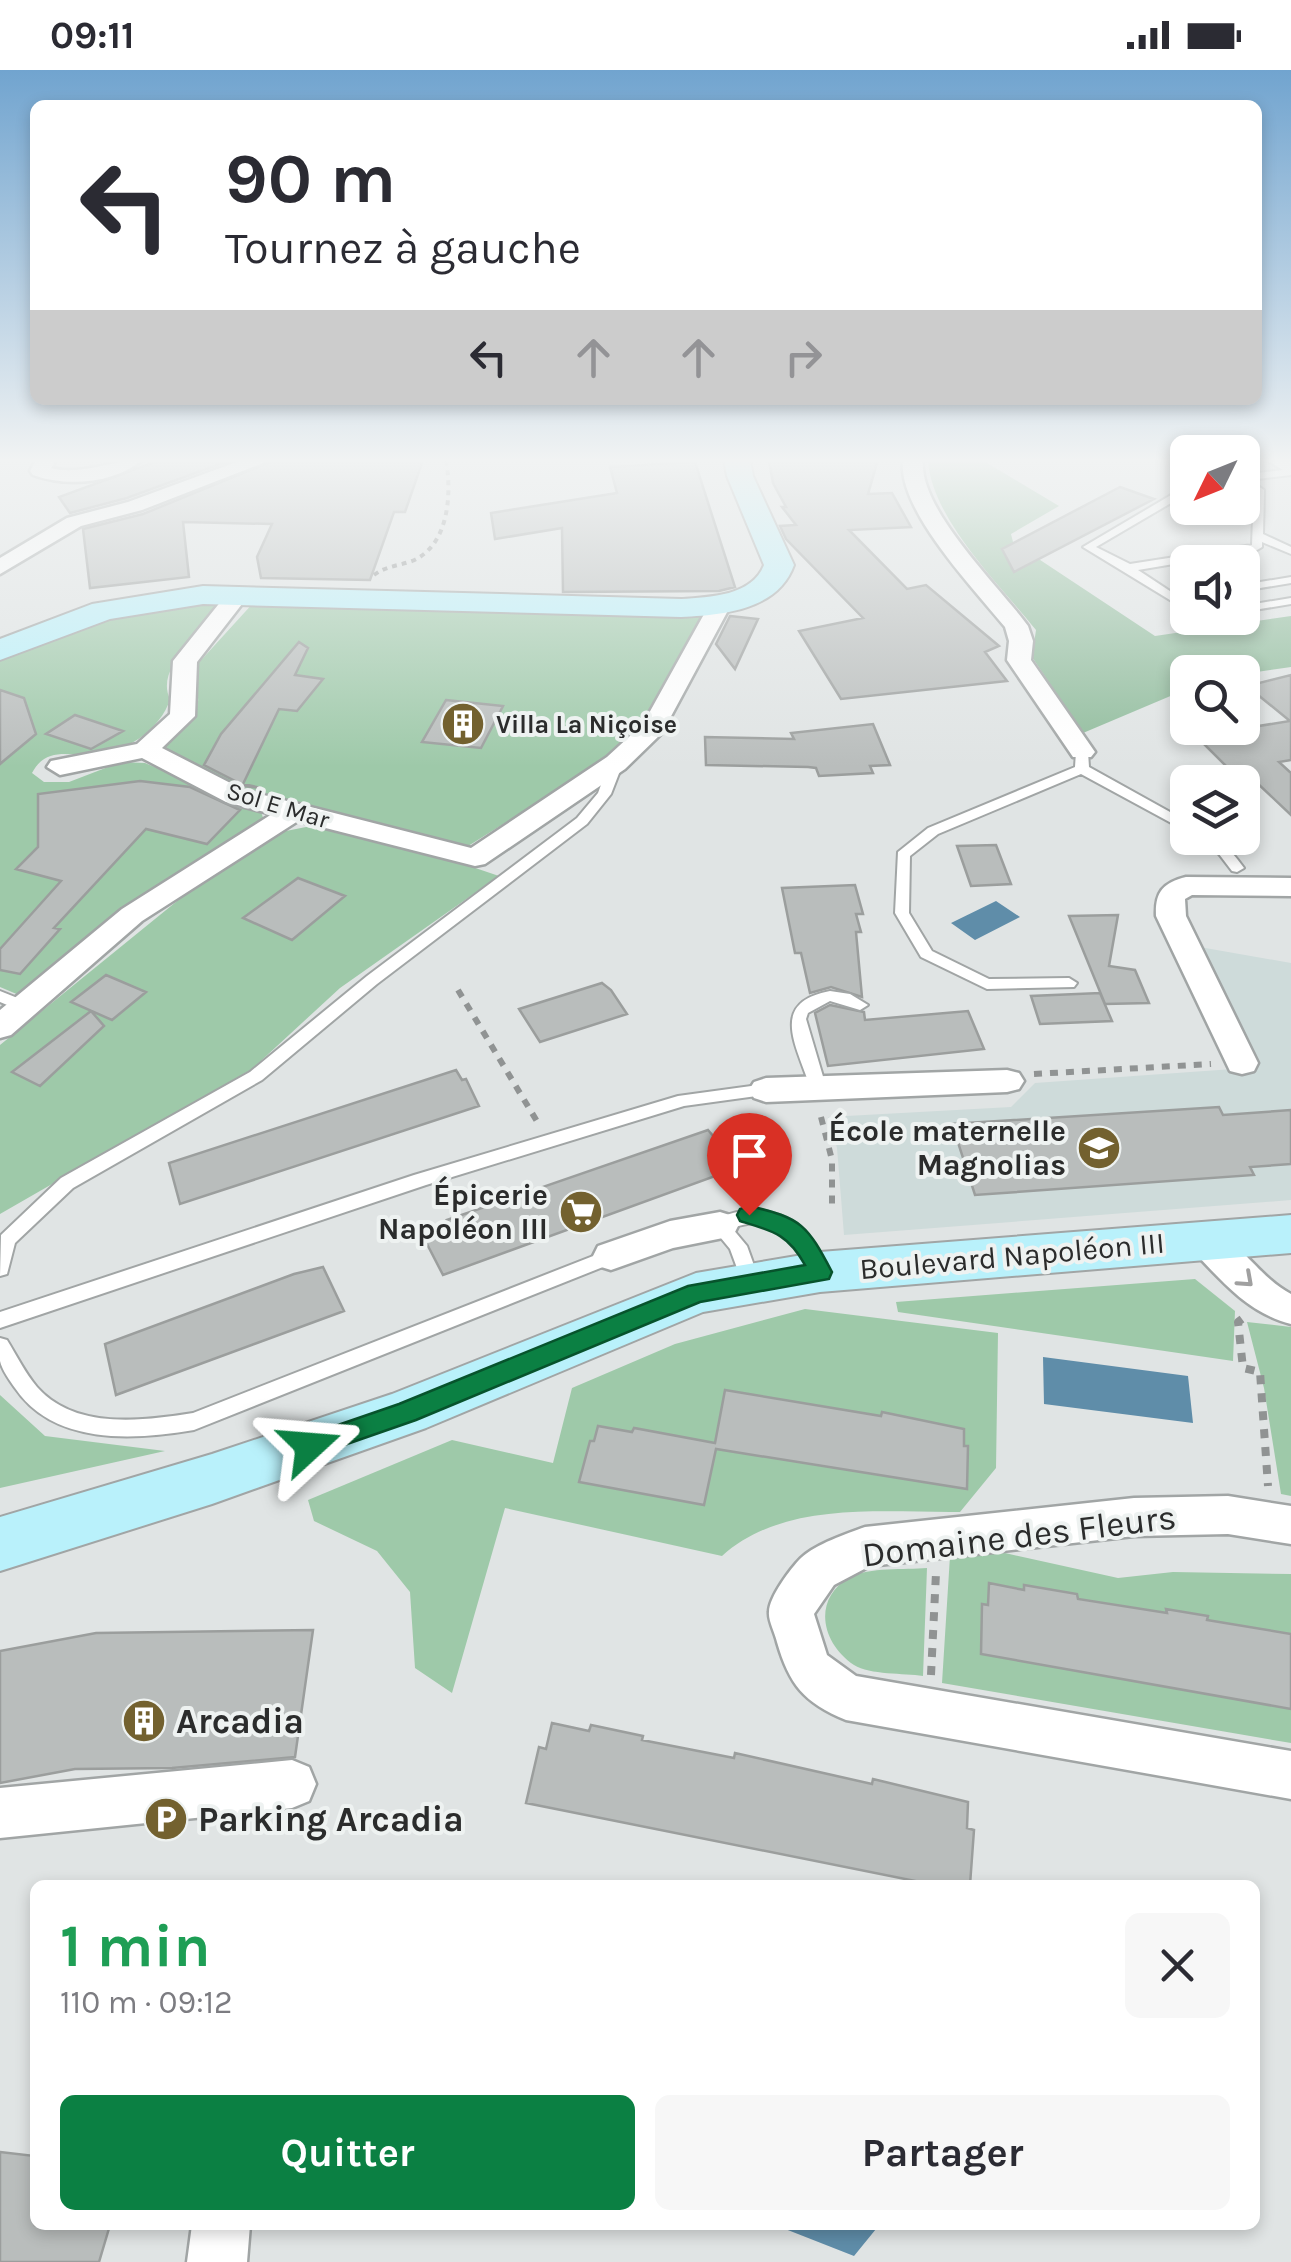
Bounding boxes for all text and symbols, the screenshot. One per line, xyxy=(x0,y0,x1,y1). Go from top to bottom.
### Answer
text: 09:11 xyxy=(50,13,135,58)
text: 90 m xyxy=(225,138,396,220)
icon: left xyxy=(60,140,190,270)
text: Tournez à gauche xyxy=(225,222,581,274)
icon: left xyxy=(461,330,516,385)
icon: ahead xyxy=(566,330,621,385)
icon: ahead xyxy=(671,330,726,385)
icon: right xyxy=(776,330,831,385)
north arrow xyxy=(1170,435,1260,525)
map controls xyxy=(1170,435,1260,855)
button: sound xyxy=(1170,545,1260,635)
button: search xyxy=(1170,655,1260,745)
building icon: Villa La Niçoise xyxy=(440,701,486,747)
place label: Villa La Niçoise xyxy=(496,710,677,739)
button: layers xyxy=(1170,765,1260,855)
street label: Sol E Mar xyxy=(223,776,334,835)
place label: École maternelle Magnolias xyxy=(829,1111,1066,1183)
pin xyxy=(707,1113,792,1216)
school or university icon: École maternelle Magnolias xyxy=(1076,1125,1122,1171)
icon: arrive xyxy=(722,1128,777,1183)
place label: Épicerie Napoléon III xyxy=(378,1175,548,1247)
supermarket icon: Épicerie Napoléon III xyxy=(558,1189,604,1235)
street label: Boulevard Napoléon III xyxy=(858,1225,1166,1287)
one-way arrow xyxy=(1234,1268,1253,1286)
position arrow xyxy=(258,1394,362,1498)
street label: Domaine des Fleurs xyxy=(860,1496,1178,1576)
building icon: Arcadia xyxy=(121,1698,167,1744)
place label: Arcadia xyxy=(176,1701,304,1742)
parking icon: Parking Arcadia xyxy=(143,1796,189,1842)
place label: Parking Arcadia xyxy=(198,1799,464,1841)
text: 1 min xyxy=(60,1911,211,1981)
button: close xyxy=(1125,1913,1230,2018)
text: 110 m · 09:12 xyxy=(60,1984,233,2021)
button: Quitter xyxy=(60,2095,635,2210)
button: Partager xyxy=(655,2095,1230,2210)

